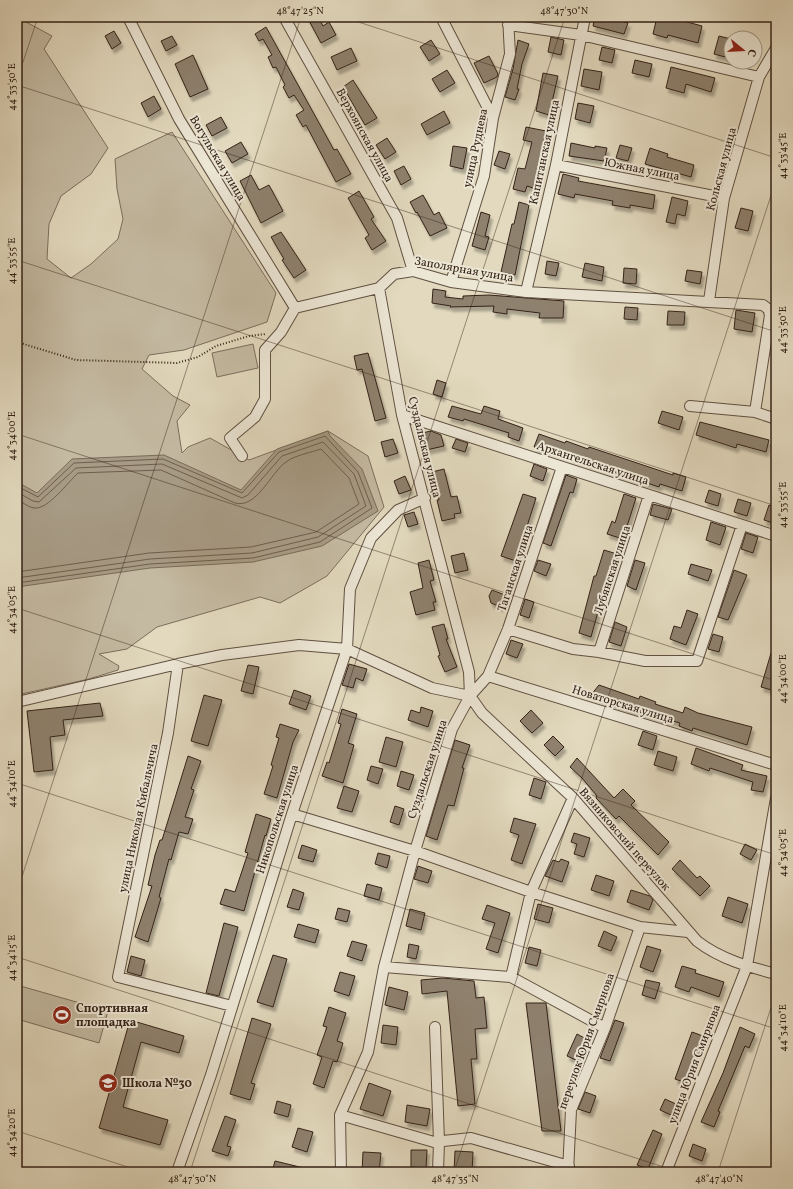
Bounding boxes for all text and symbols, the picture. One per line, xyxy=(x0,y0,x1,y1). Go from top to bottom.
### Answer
text: 48°47'25"N xyxy=(276,4,324,18)
text: 48°47'30"N xyxy=(540,4,589,18)
north arrow xyxy=(723,30,763,70)
text: С xyxy=(743,47,759,58)
text: 44°33'50"E xyxy=(5,63,19,111)
street label: Верхоянская улица xyxy=(332,86,397,185)
street label: Капитанская улица xyxy=(526,98,564,206)
street label: улица Руднева xyxy=(460,107,492,189)
street label: Вогульская улица xyxy=(185,113,249,204)
street label: Кольская улица xyxy=(703,126,741,213)
text: 44°33'45"E xyxy=(776,133,790,179)
street label: Южная улица xyxy=(603,155,681,185)
text: 44°33'55"E xyxy=(5,238,19,284)
street label: Заполярная улица xyxy=(413,253,515,287)
text: 44°33'50"E xyxy=(776,306,790,354)
street label: Суздальская улица xyxy=(404,395,444,499)
text: 44°34'00"E xyxy=(5,411,19,461)
street label: Архангельская улица xyxy=(534,438,651,490)
text: 44°33'55"E xyxy=(776,482,790,528)
street label: Таганская улица xyxy=(494,523,538,614)
street label: Лубянская улица xyxy=(591,523,635,617)
text: 44°34'05"E xyxy=(5,586,19,634)
text: 44°34'00"E xyxy=(776,654,790,704)
street label: Новаторская улица xyxy=(570,682,676,728)
street label: Суздальская улица xyxy=(404,718,452,821)
street label: улица Николая Кибальчича xyxy=(115,742,163,894)
text: 44°34'10"E xyxy=(5,760,19,808)
street label: Никопольская улица xyxy=(253,763,303,876)
street label: Вязниковский переулок xyxy=(575,785,674,895)
text: 44°34'05"E xyxy=(776,829,790,877)
text: 44°34'15"E xyxy=(5,935,19,981)
street label: переулок Юрия Смирнова xyxy=(555,971,619,1112)
place label: Спортивная площадка xyxy=(76,1001,148,1031)
street label: улица Юрия Смирнова xyxy=(665,1002,725,1126)
sports icon: Спортивная площадка xyxy=(51,1004,73,1026)
text: 44°34'10"E xyxy=(776,1004,790,1052)
school or university icon: Школа №30 xyxy=(97,1072,119,1094)
place label: Школа №30 xyxy=(122,1076,192,1092)
text: 44°34'20"E xyxy=(5,1109,19,1157)
text: 48°47'30"N xyxy=(168,1172,217,1186)
text: 48°47'35"N xyxy=(431,1172,479,1186)
text: 48°47'40"N xyxy=(695,1172,744,1186)

